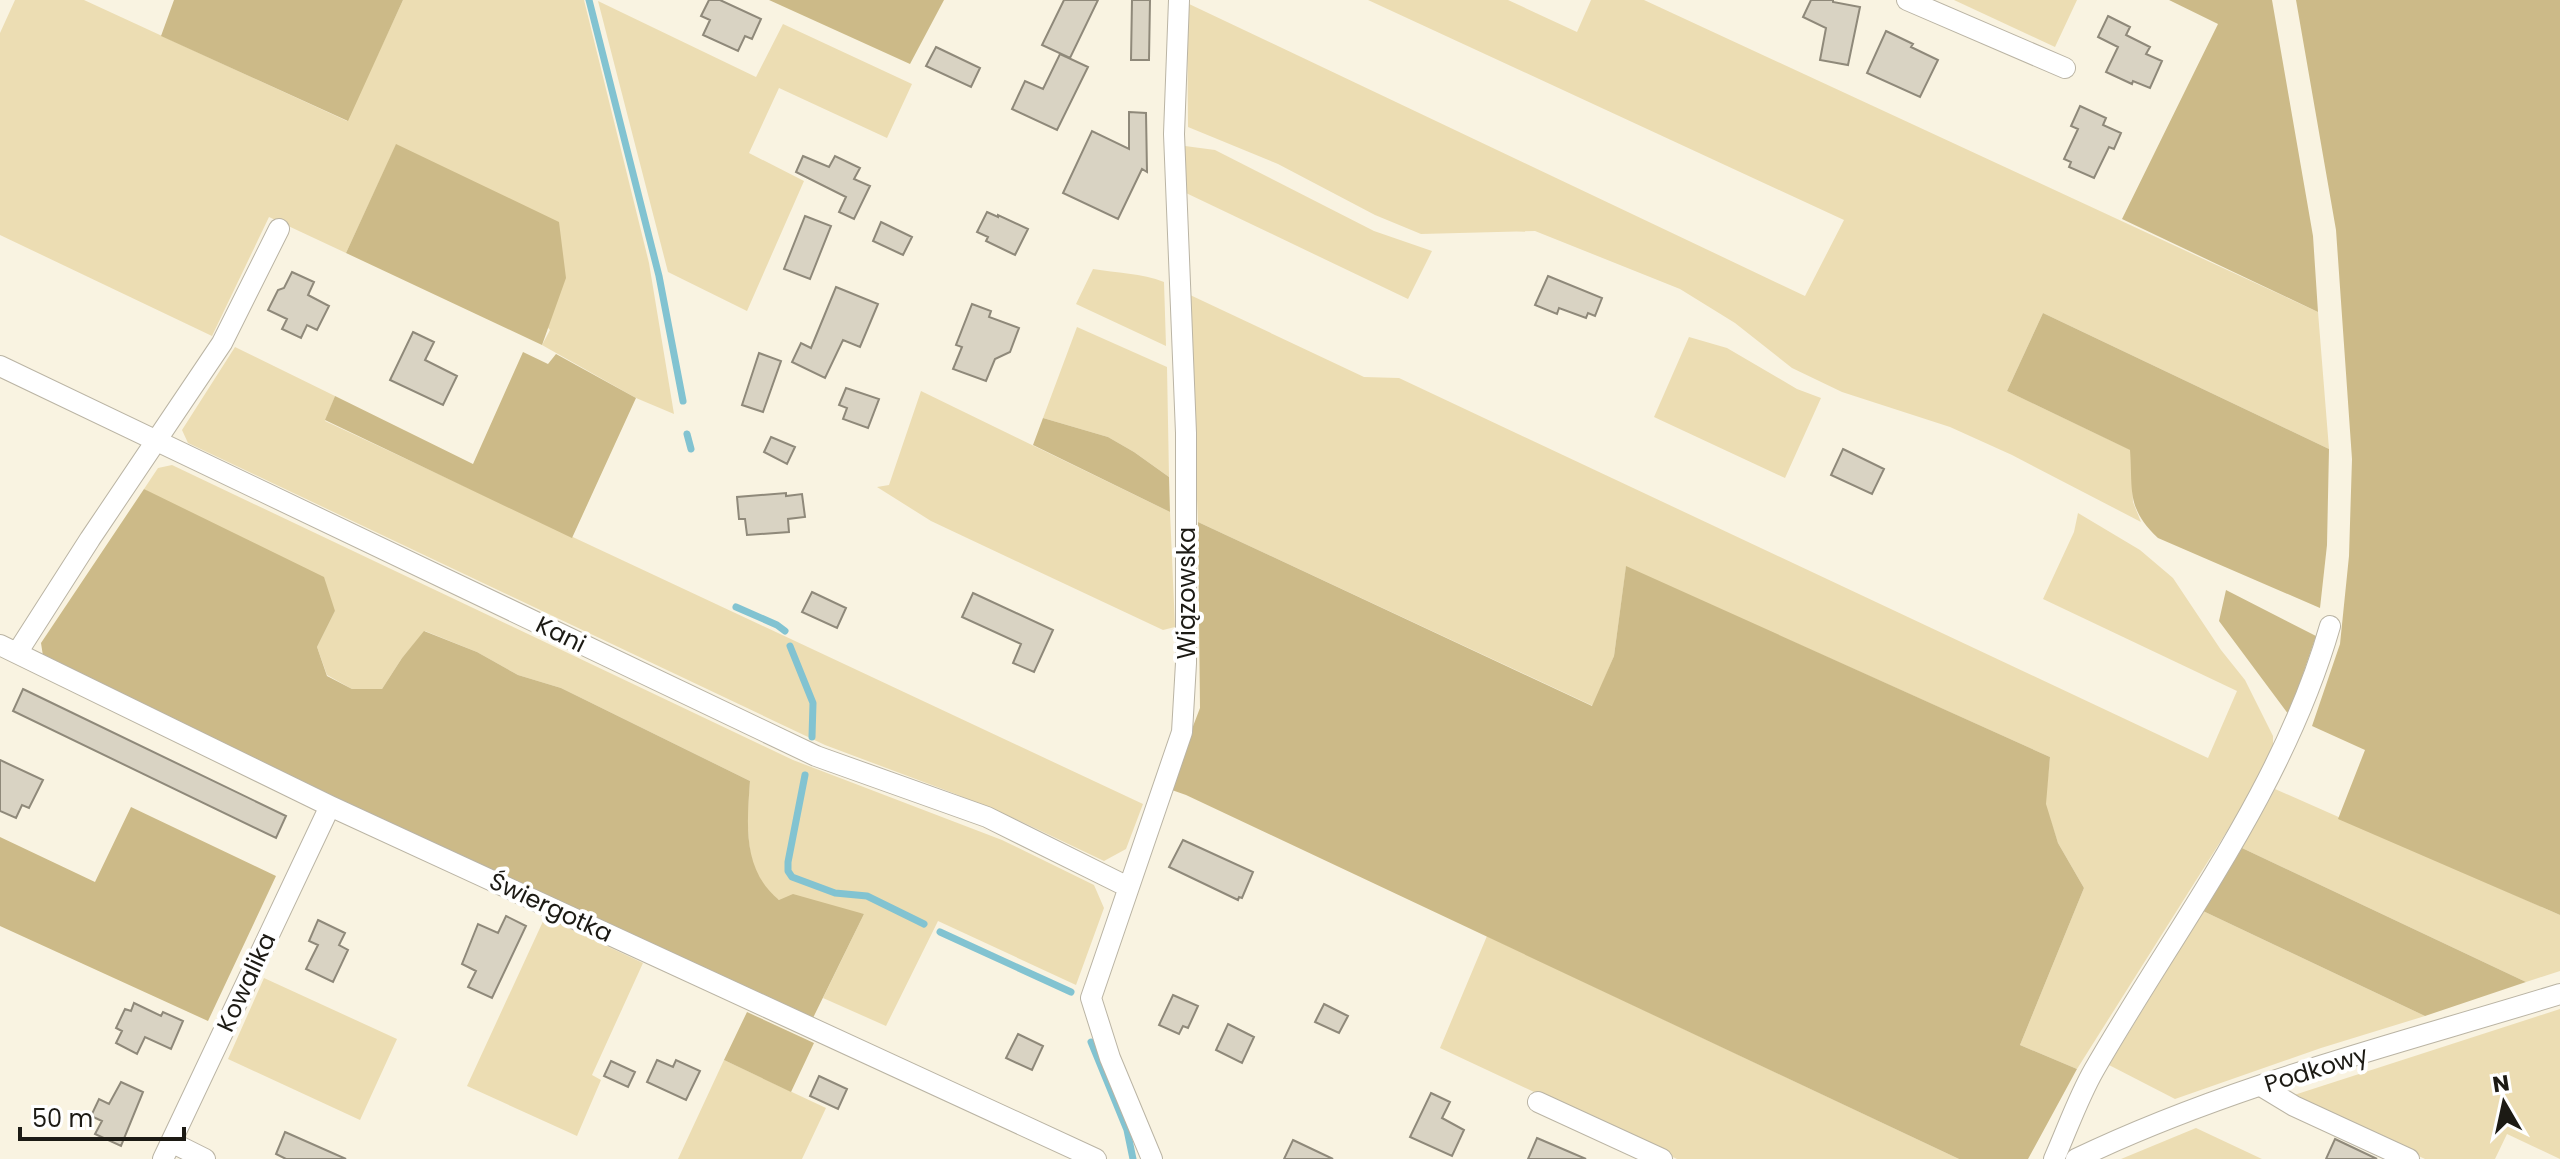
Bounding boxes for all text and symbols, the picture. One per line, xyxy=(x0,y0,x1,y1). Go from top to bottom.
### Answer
street label: Wiązowska xyxy=(1170,527,1203,659)
street label: Kani xyxy=(530,608,592,660)
street label: Świergotka xyxy=(484,864,618,950)
street label: Kowalika xyxy=(209,927,283,1037)
street label: Podkowy xyxy=(2260,1038,2372,1100)
north arrow xyxy=(2464,1063,2544,1143)
text: N xyxy=(2490,1067,2512,1100)
scale bar xyxy=(20,1091,184,1141)
text: 50 m xyxy=(32,1102,93,1135)

